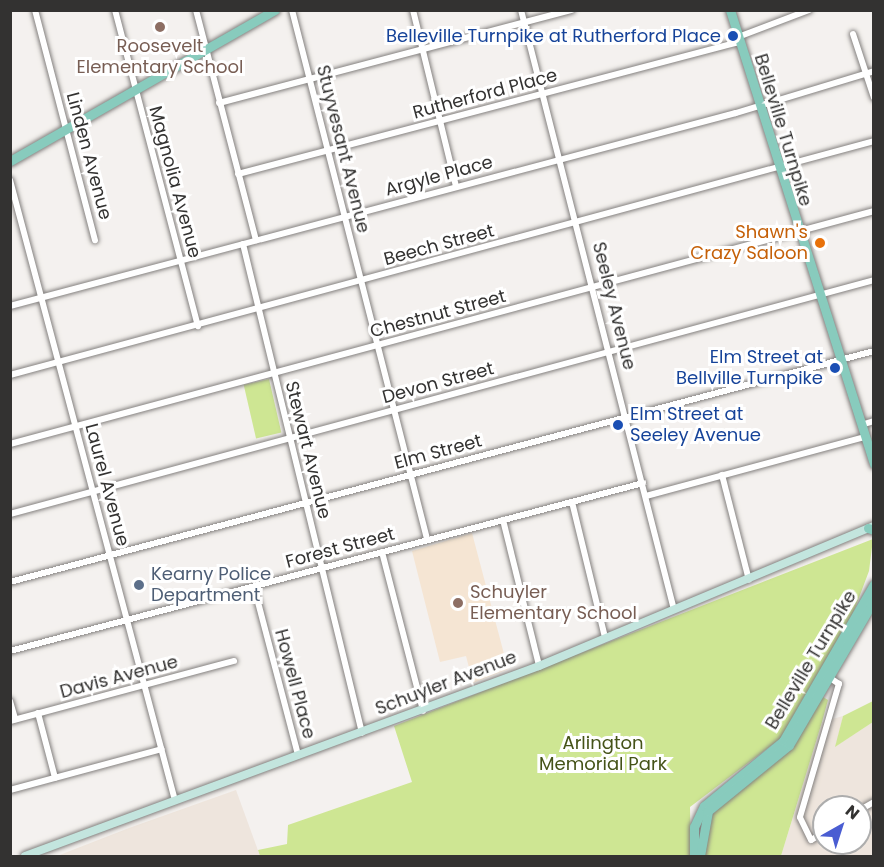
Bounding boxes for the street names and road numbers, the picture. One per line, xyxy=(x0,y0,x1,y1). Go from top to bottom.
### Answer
street label: Belleville Turnpike xyxy=(750,51,816,209)
street label: Stuyvesant Avenue xyxy=(312,63,374,235)
street label: Rutherford Place xyxy=(410,64,560,124)
street label: Linden Avenue xyxy=(62,90,116,222)
street label: Magnolia Avenue xyxy=(144,104,206,260)
street label: Argyle Place xyxy=(383,151,495,201)
street label: Beech Street xyxy=(381,220,497,270)
street label: Seeley Avenue xyxy=(588,240,640,372)
street label: Chestnut Street xyxy=(368,285,508,343)
street label: Devon Street xyxy=(380,358,496,408)
street label: Stewart Avenue xyxy=(280,379,336,521)
street label: Laurel Avenue xyxy=(80,421,134,549)
street label: Elm Street xyxy=(392,430,484,474)
street label: Forest Street xyxy=(283,523,397,573)
street label: Belleville Turnpike xyxy=(761,587,861,733)
street label: Howell Place xyxy=(270,627,320,741)
street label: Schuyler Avenue xyxy=(372,646,520,720)
street label: Davis Avenue xyxy=(58,651,180,703)

